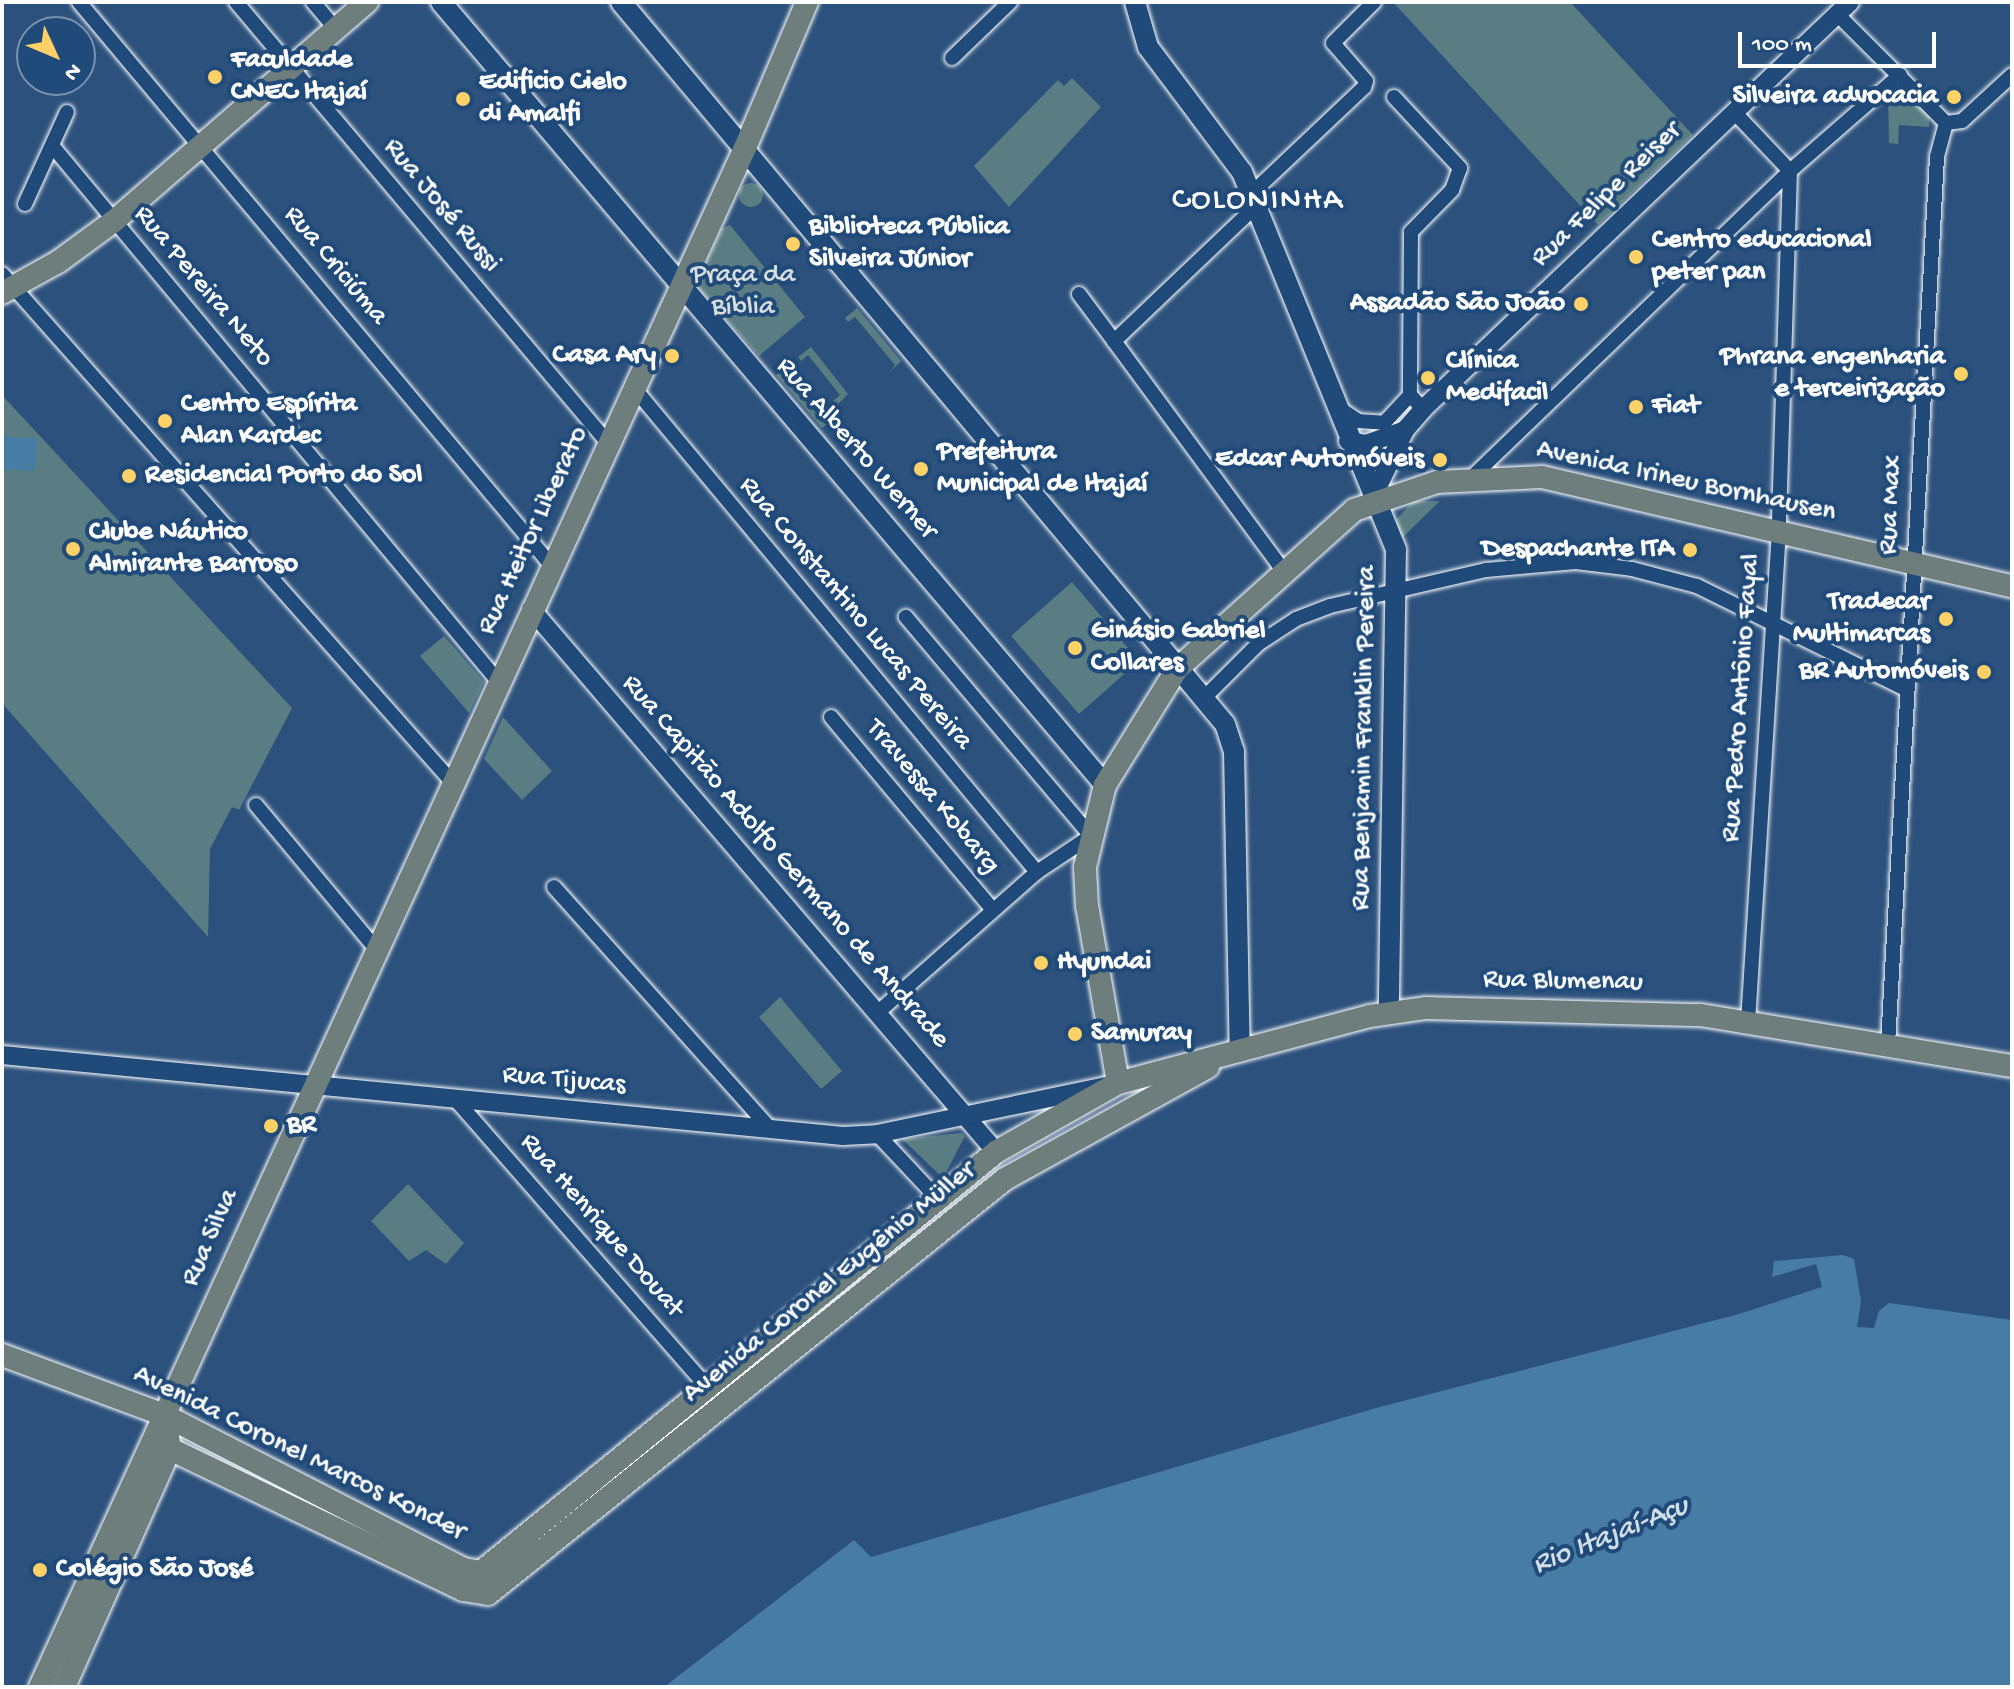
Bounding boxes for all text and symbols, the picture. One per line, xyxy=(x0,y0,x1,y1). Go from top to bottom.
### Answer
north arrow xyxy=(16,16,96,96)
scale bar xyxy=(1742,16,1940,66)
text: 100 m xyxy=(1752,31,1812,60)
place label: Faculdade CNEC Itajaí xyxy=(231,44,367,110)
text: N xyxy=(57,57,86,85)
place label: Edificio Cielo di Amalfi xyxy=(479,66,627,132)
marker: Faculdade CNEC Itajaí xyxy=(206,68,224,86)
place label: Silveira advocacia xyxy=(1733,80,1938,114)
marker: Silveira advocacia xyxy=(1945,88,1963,106)
marker: Edificio Cielo di Amalfi xyxy=(454,90,472,108)
street label: Rua Felipe Reiser xyxy=(1525,115,1689,275)
street label: Rua José Russi xyxy=(375,132,507,280)
district label: COLONINHA xyxy=(1172,182,1344,220)
street label: Rua Pereira Neto xyxy=(125,199,281,375)
street label: Rua Criciúma xyxy=(275,200,395,332)
place label: Biblioteca Pública Silveira Júnior xyxy=(809,211,1009,277)
place label: Centro educacional peter pan xyxy=(1652,224,1872,290)
marker: Biblioteca Pública Silveira Júnior xyxy=(784,235,802,253)
marker: Centro educacional peter pan xyxy=(1627,248,1645,266)
park label: Praça da Bíblia xyxy=(691,259,795,325)
place label: Assadão São João xyxy=(1350,287,1565,321)
marker: Assadão São João xyxy=(1572,295,1590,313)
place label: Casa Ary xyxy=(553,339,656,373)
place label: Phrana engenharia e terceirização xyxy=(1720,341,1945,407)
place label: Clínica Medifacil xyxy=(1446,345,1548,411)
marker: Casa Ary xyxy=(663,347,681,365)
street label: Rua Alberto Werner xyxy=(768,351,944,547)
marker: Phrana engenharia e terceirização xyxy=(1952,365,1970,383)
marker: Clínica Medifacil xyxy=(1417,367,1439,389)
place label: Centro Espírita Alan Kardec xyxy=(181,388,357,454)
place label: Fiat xyxy=(1652,390,1699,424)
marker: Fiat xyxy=(1627,398,1645,416)
marker: Centro Espírita Alan Kardec xyxy=(156,412,174,430)
street label: Rua Heitor Liberato xyxy=(471,422,597,640)
street label: Avenida Irineu Bornhausen xyxy=(1533,434,1839,530)
place label: Prefeitura Municipal de Itajaí xyxy=(937,436,1148,502)
place label: Edcar Automóveis xyxy=(1215,443,1424,477)
marker: Edcar Automóveis xyxy=(1431,451,1449,469)
street label: Rua Max xyxy=(1873,454,1911,556)
place label: Residencial Porto do Sol xyxy=(145,459,422,493)
marker: Prefeitura Municipal de Itajaí xyxy=(912,460,930,478)
marker: Residencial Porto do Sol xyxy=(120,467,138,485)
street label: Rua Constantino Lucas Pereira xyxy=(731,470,979,758)
place label: Clube Náutico Almirante Barroso xyxy=(89,516,298,582)
place label: Despachante ITA xyxy=(1482,533,1674,567)
marker: Clube Náutico Almirante Barroso xyxy=(64,540,82,558)
marker: Despachante ITA xyxy=(1681,541,1699,559)
street label: Rua Pedro Antônio Fayal xyxy=(1715,553,1769,843)
street label: Rua Benjamin Franklin Pereira xyxy=(1345,565,1385,911)
place label: Tradecar Multimarcas xyxy=(1793,586,1930,652)
marker: Tradecar Multimarcas xyxy=(1937,610,1955,628)
place label: Ginásio Gabriel Collares xyxy=(1091,615,1266,681)
marker: Ginásio Gabriel Collares xyxy=(1066,639,1084,657)
place label: BR Automóveis xyxy=(1799,655,1968,689)
marker: BR Automóveis xyxy=(1975,663,1993,681)
street label: Rua Capitão Adolfo Germano de Andrade xyxy=(614,668,956,1056)
street label: Travessa Kobarg xyxy=(857,713,1007,881)
place label: Hyundai xyxy=(1057,946,1151,980)
marker: Hyundai xyxy=(1032,954,1050,972)
street label: Rua Blumenau xyxy=(1483,964,1643,1000)
place label: Samuray xyxy=(1091,1017,1192,1051)
marker: Samuray xyxy=(1066,1025,1084,1043)
street label: Rua Tijucas xyxy=(501,1059,627,1103)
place label: BR xyxy=(287,1109,316,1143)
marker: BR xyxy=(262,1117,280,1135)
street label: Rua Henrique Douat xyxy=(512,1127,690,1325)
street label: Avenida Coronel Eugênio Müller xyxy=(677,1155,983,1411)
street label: Rua Silva xyxy=(175,1184,247,1292)
street label: Avenida Coronel Marcos Konder xyxy=(127,1359,471,1549)
water label: Rio Itajaí-Açu xyxy=(1528,1490,1694,1584)
place label: Colégio São José xyxy=(56,1553,253,1587)
marker: Colégio São José xyxy=(31,1561,49,1579)

